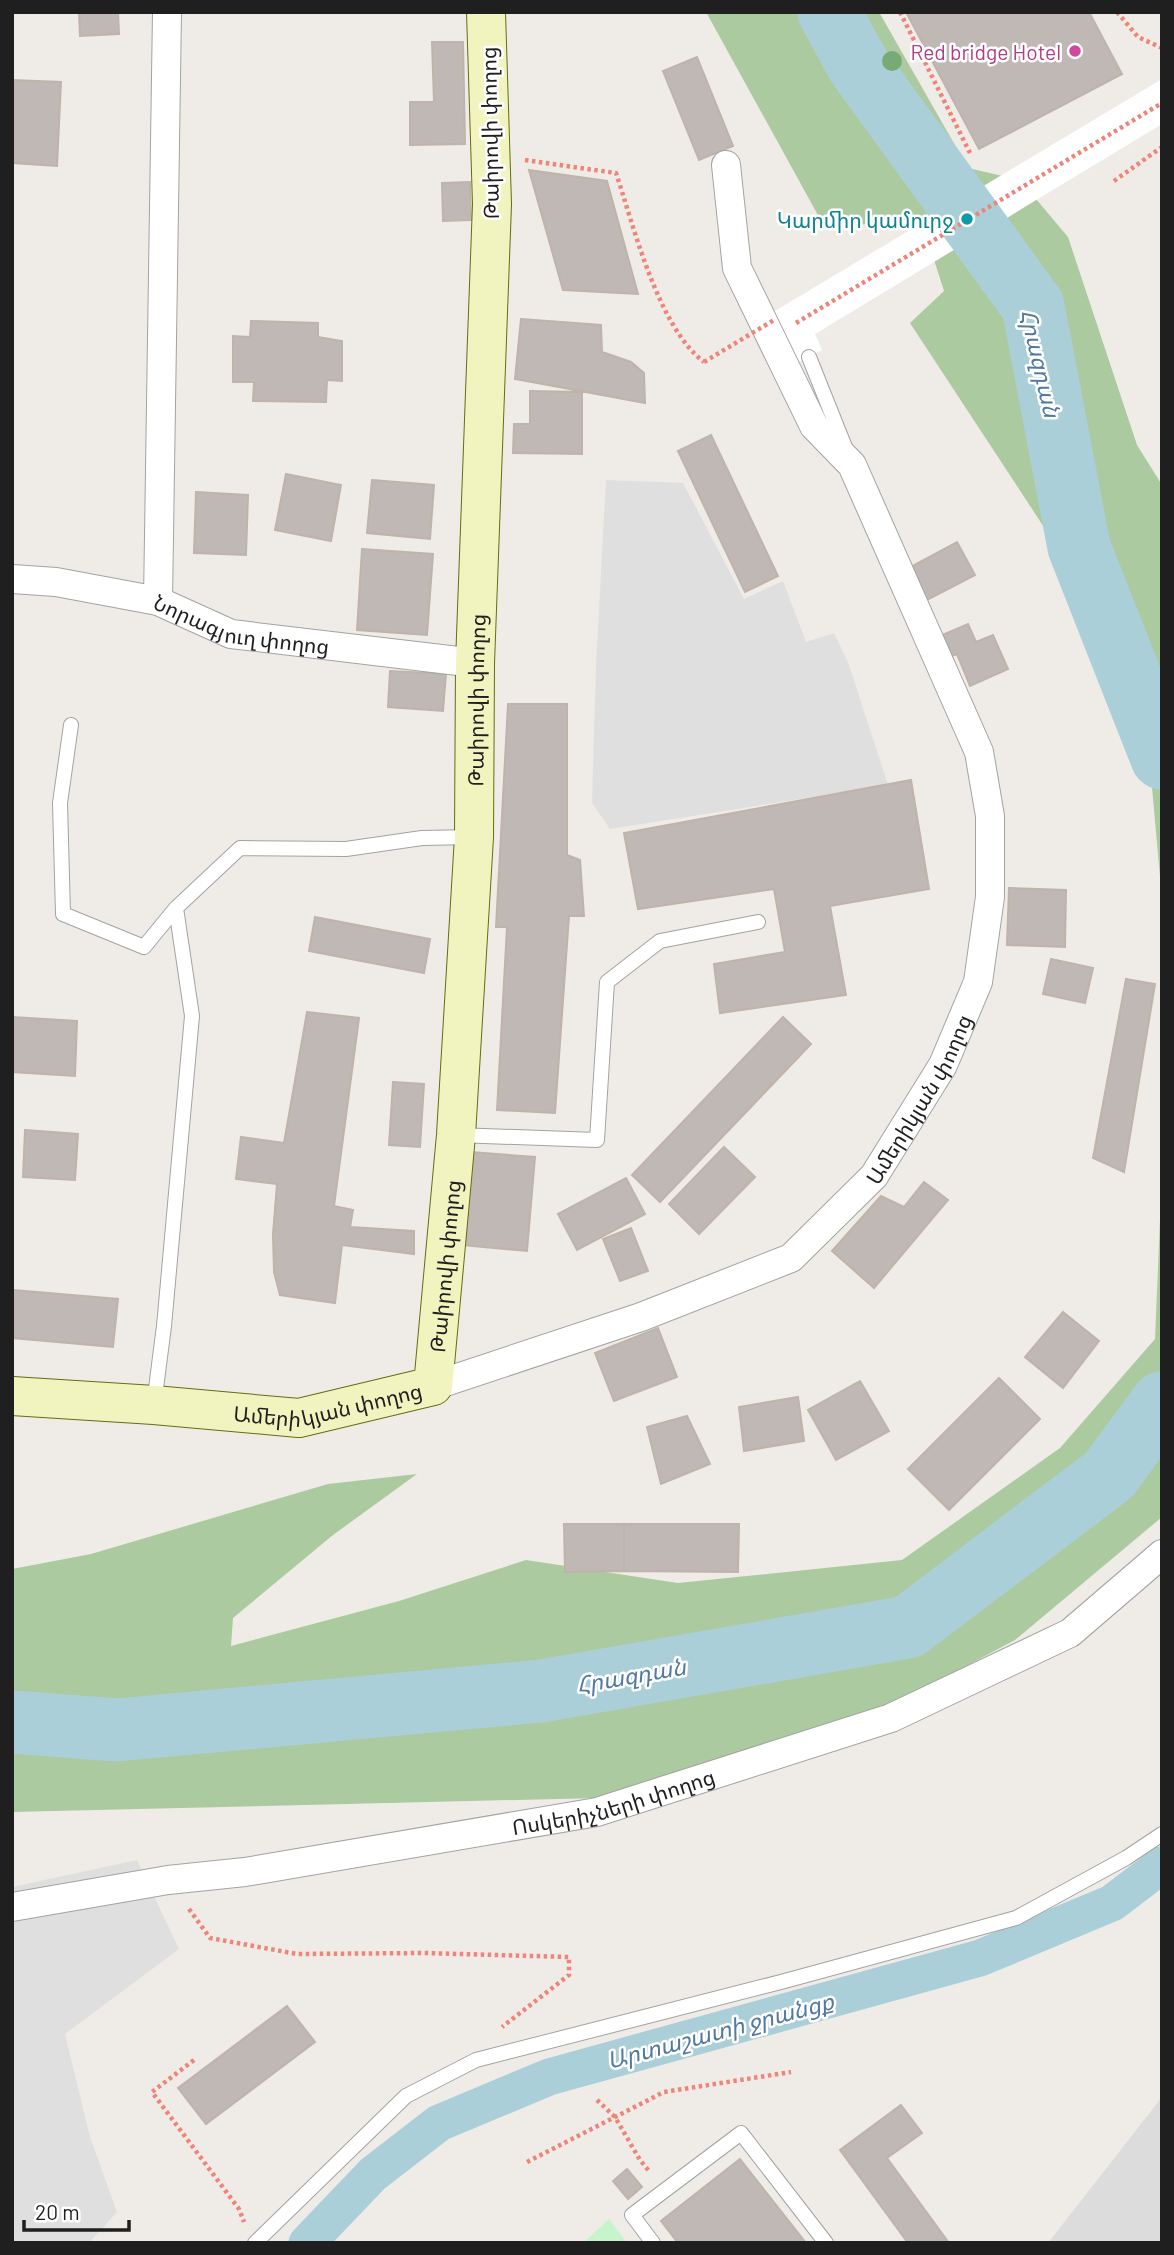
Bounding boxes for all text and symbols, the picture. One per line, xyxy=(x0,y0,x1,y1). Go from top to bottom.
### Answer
place label: Red bridge Hotel xyxy=(910,39,1061,64)
marker: Red bridge Hotel xyxy=(1067,43,1083,59)
street label: Թաիրովի փողոց xyxy=(475,46,504,220)
place label: Կարմիր կամուրջ xyxy=(777,207,953,233)
marker: Կարմիր կամուրջ xyxy=(959,211,975,227)
water label: Հրազդան xyxy=(1014,306,1067,421)
street label: Նորագյուղ փողոց xyxy=(150,588,331,659)
street label: Թաիրովի փողոց xyxy=(462,613,490,787)
street label: Ամերիկյան փողոց xyxy=(860,1010,976,1188)
street label: Թաիրովի փողոց xyxy=(424,1179,465,1353)
street label: Ամերիկյան փողոց xyxy=(232,1377,425,1432)
water label: Հրազդան xyxy=(574,1651,689,1699)
street label: Ոսկերիչների փողոց xyxy=(510,1763,718,1839)
water label: Արտաշատի ջրանցք xyxy=(603,1986,838,2075)
scale bar xyxy=(24,2188,130,2232)
text: 20 m xyxy=(35,2199,80,2224)

